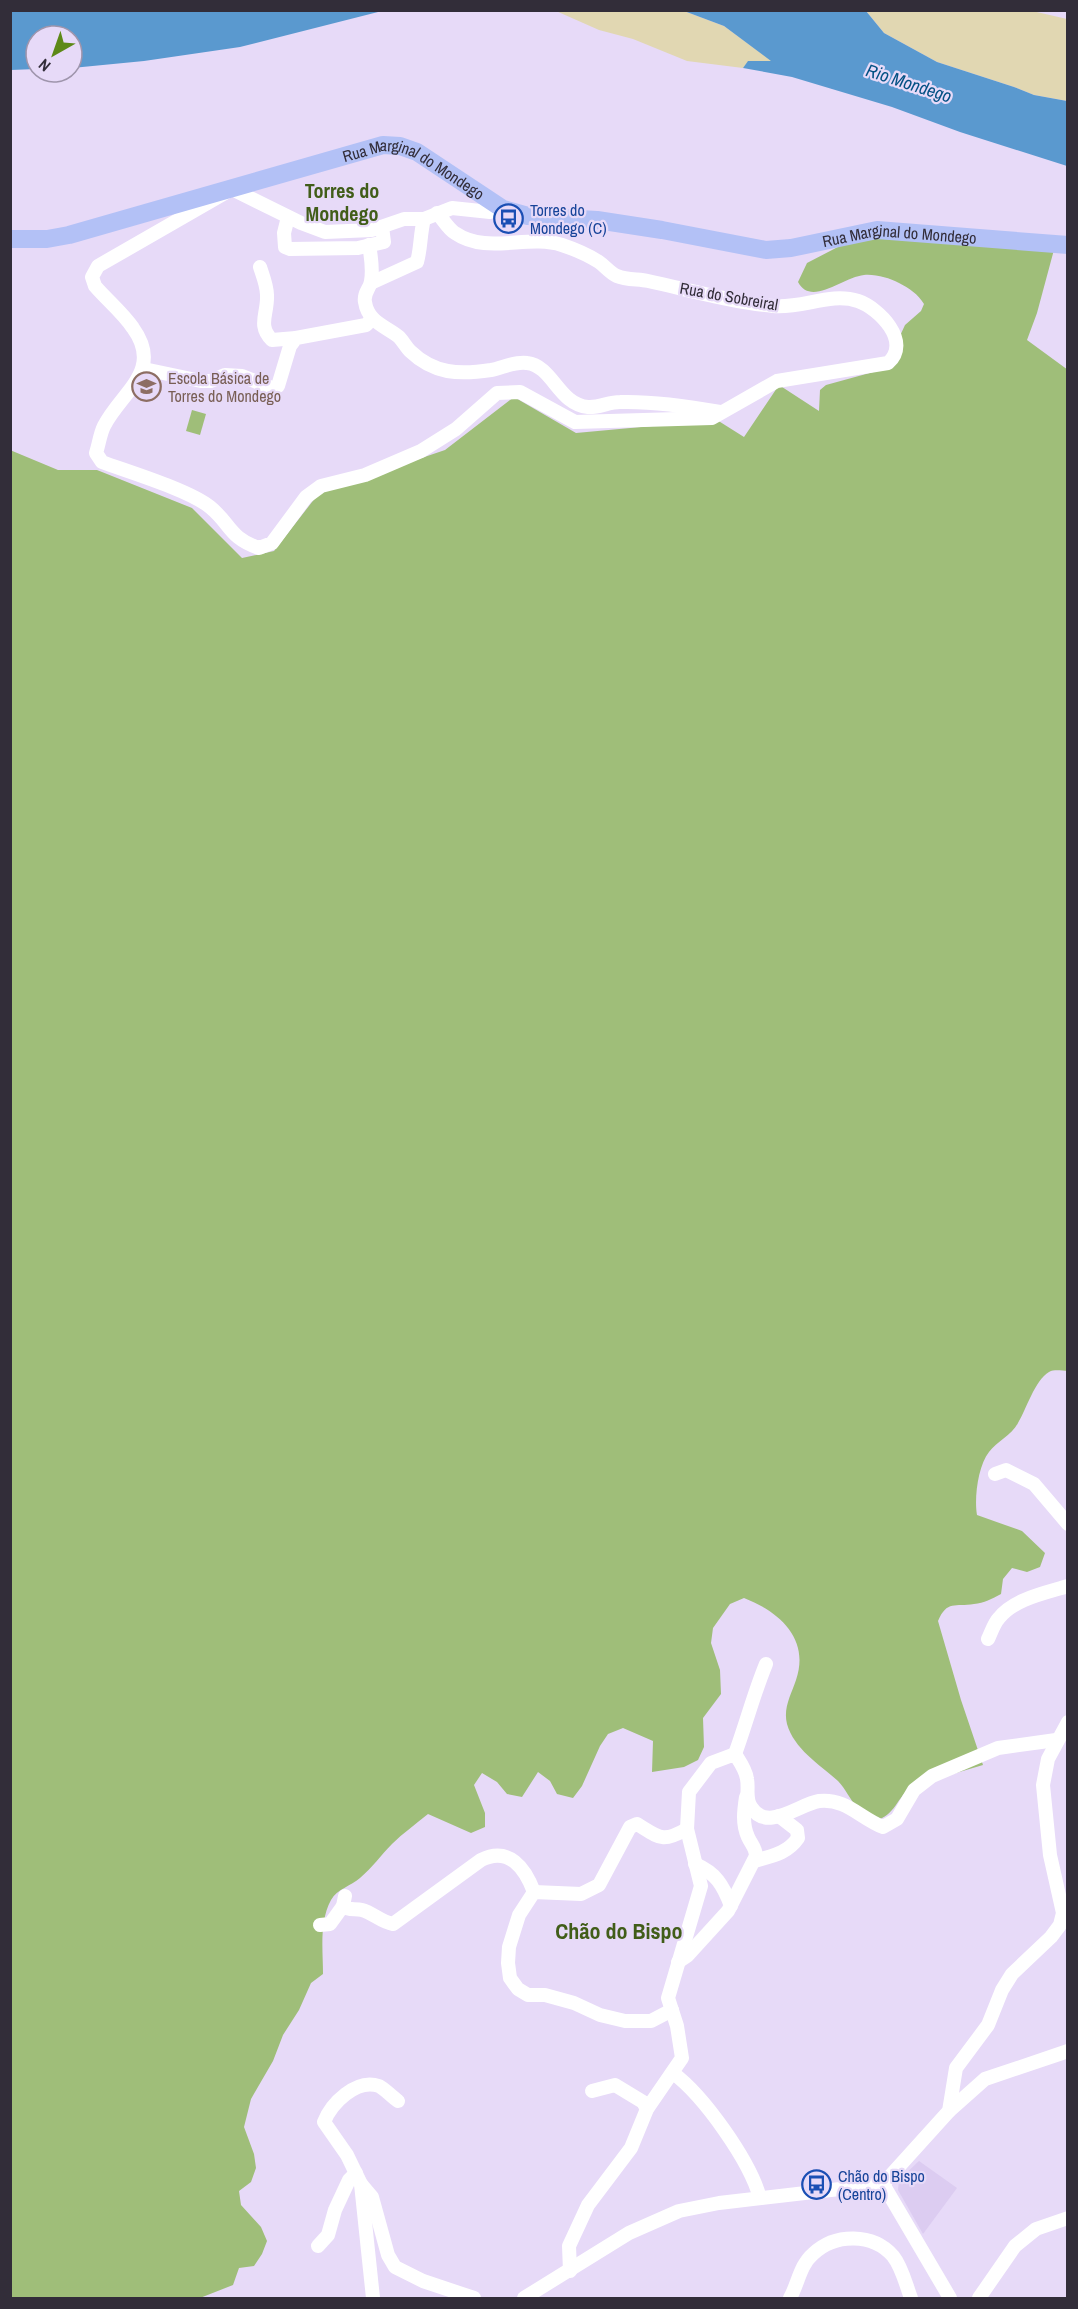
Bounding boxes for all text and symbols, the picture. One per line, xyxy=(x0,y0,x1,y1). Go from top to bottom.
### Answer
north arrow xyxy=(24,24,84,84)
text: N xyxy=(34,54,55,77)
water label: Rio Mondego xyxy=(863,57,955,109)
street label: Rua Marginal do Mondego xyxy=(340,134,489,205)
district label: Torres do Mondego xyxy=(305,177,379,227)
place label: Torres do Mondego (C) xyxy=(530,199,607,239)
bus stop icon: Torres do Mondego (C) xyxy=(493,203,525,235)
street label: Rua Marginal do Mondego xyxy=(820,219,977,252)
street label: Rua do Sobreiral xyxy=(678,277,780,315)
place label: Escola Básica de Torres do Mondego xyxy=(168,367,281,407)
school or university icon: Escola Básica de Torres do Mondego xyxy=(131,371,163,403)
district label: Chão do Bispo xyxy=(555,1916,683,1946)
place label: Chão do Bispo (Centro) xyxy=(838,2165,925,2205)
bus stop icon: Chão do Bispo (Centro) xyxy=(801,2169,833,2201)

